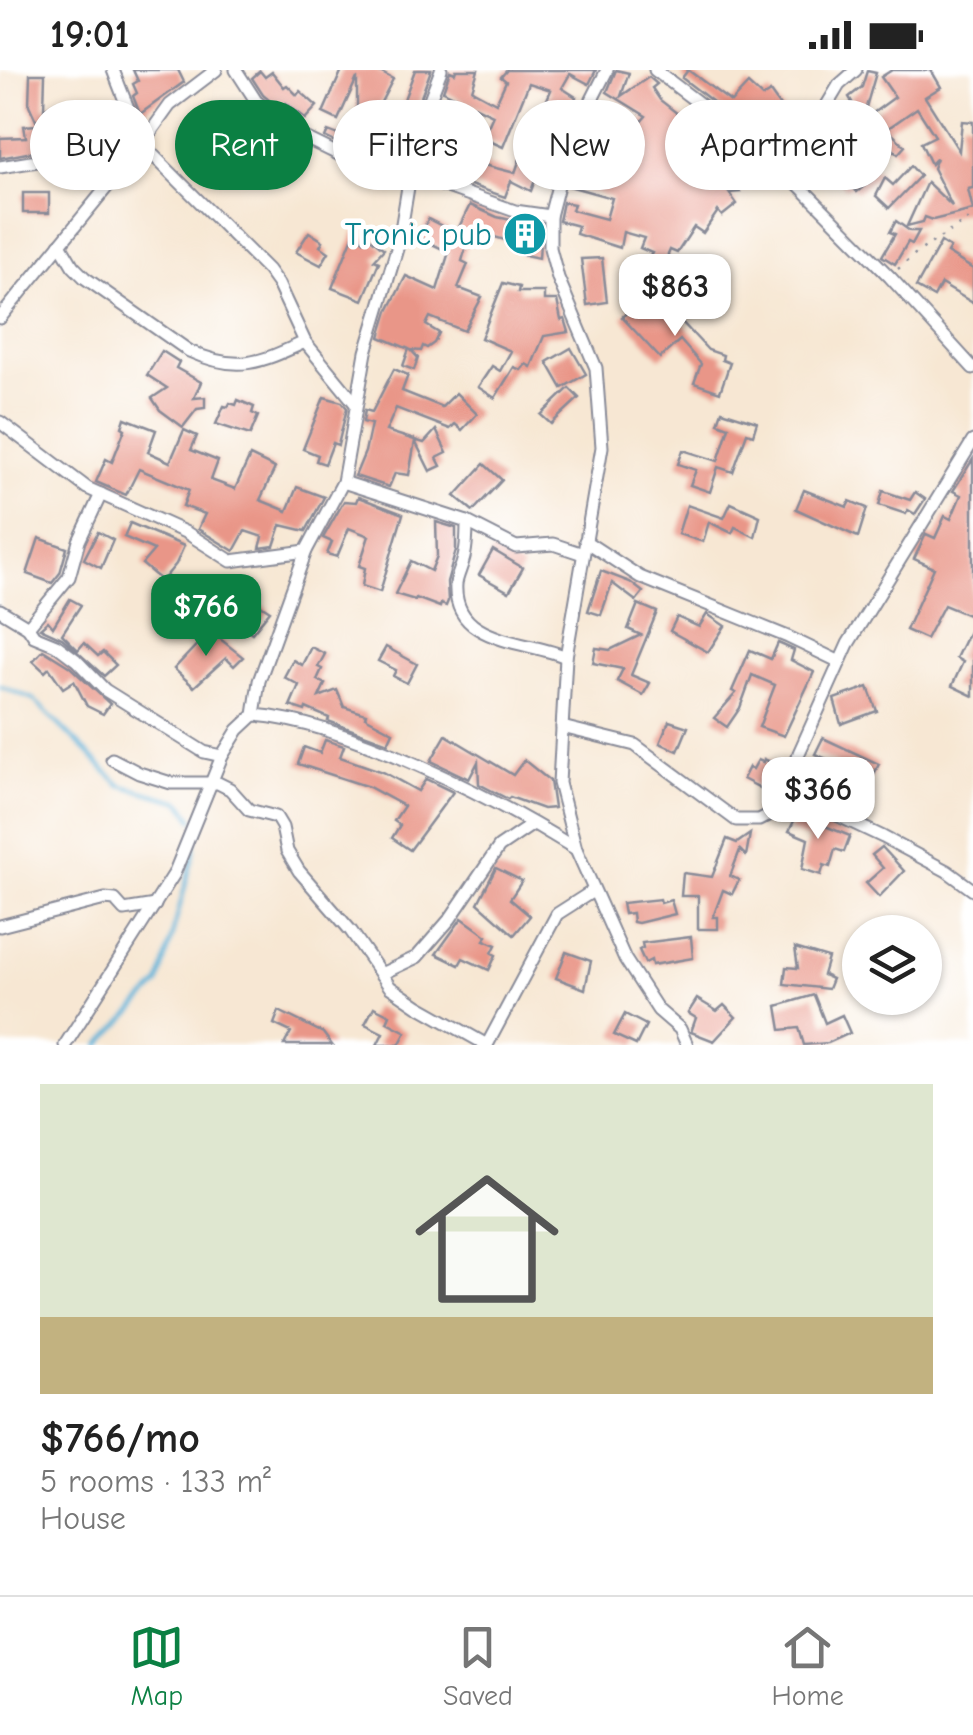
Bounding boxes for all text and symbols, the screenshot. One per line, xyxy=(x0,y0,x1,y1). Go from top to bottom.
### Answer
text: 19:01 xyxy=(50,13,129,57)
chip: Buy xyxy=(30,100,155,190)
chip: Rent xyxy=(175,100,313,190)
chip: Filters xyxy=(333,100,493,190)
chip: New xyxy=(513,100,645,190)
chip: Apartment xyxy=(665,100,892,190)
building icon: Tronic pub xyxy=(502,211,548,257)
place label: Tronic pub xyxy=(345,216,492,253)
pin: $863 xyxy=(616,254,734,339)
text: $863 xyxy=(641,268,709,305)
pin: $766 xyxy=(147,574,265,659)
text: $766 xyxy=(173,588,239,625)
pin: $366 xyxy=(759,757,877,842)
text: $366 xyxy=(784,771,852,808)
map controls xyxy=(842,915,942,1015)
button: layers xyxy=(842,915,942,1015)
icon: home xyxy=(397,1149,577,1329)
text: $766/mo xyxy=(40,1414,200,1463)
text: 5 rooms · 133 m² xyxy=(40,1463,271,1500)
text: House xyxy=(40,1500,126,1537)
tab: Map xyxy=(129,1620,184,1712)
tab: Saved xyxy=(443,1620,513,1712)
tab: Home xyxy=(771,1620,844,1712)

